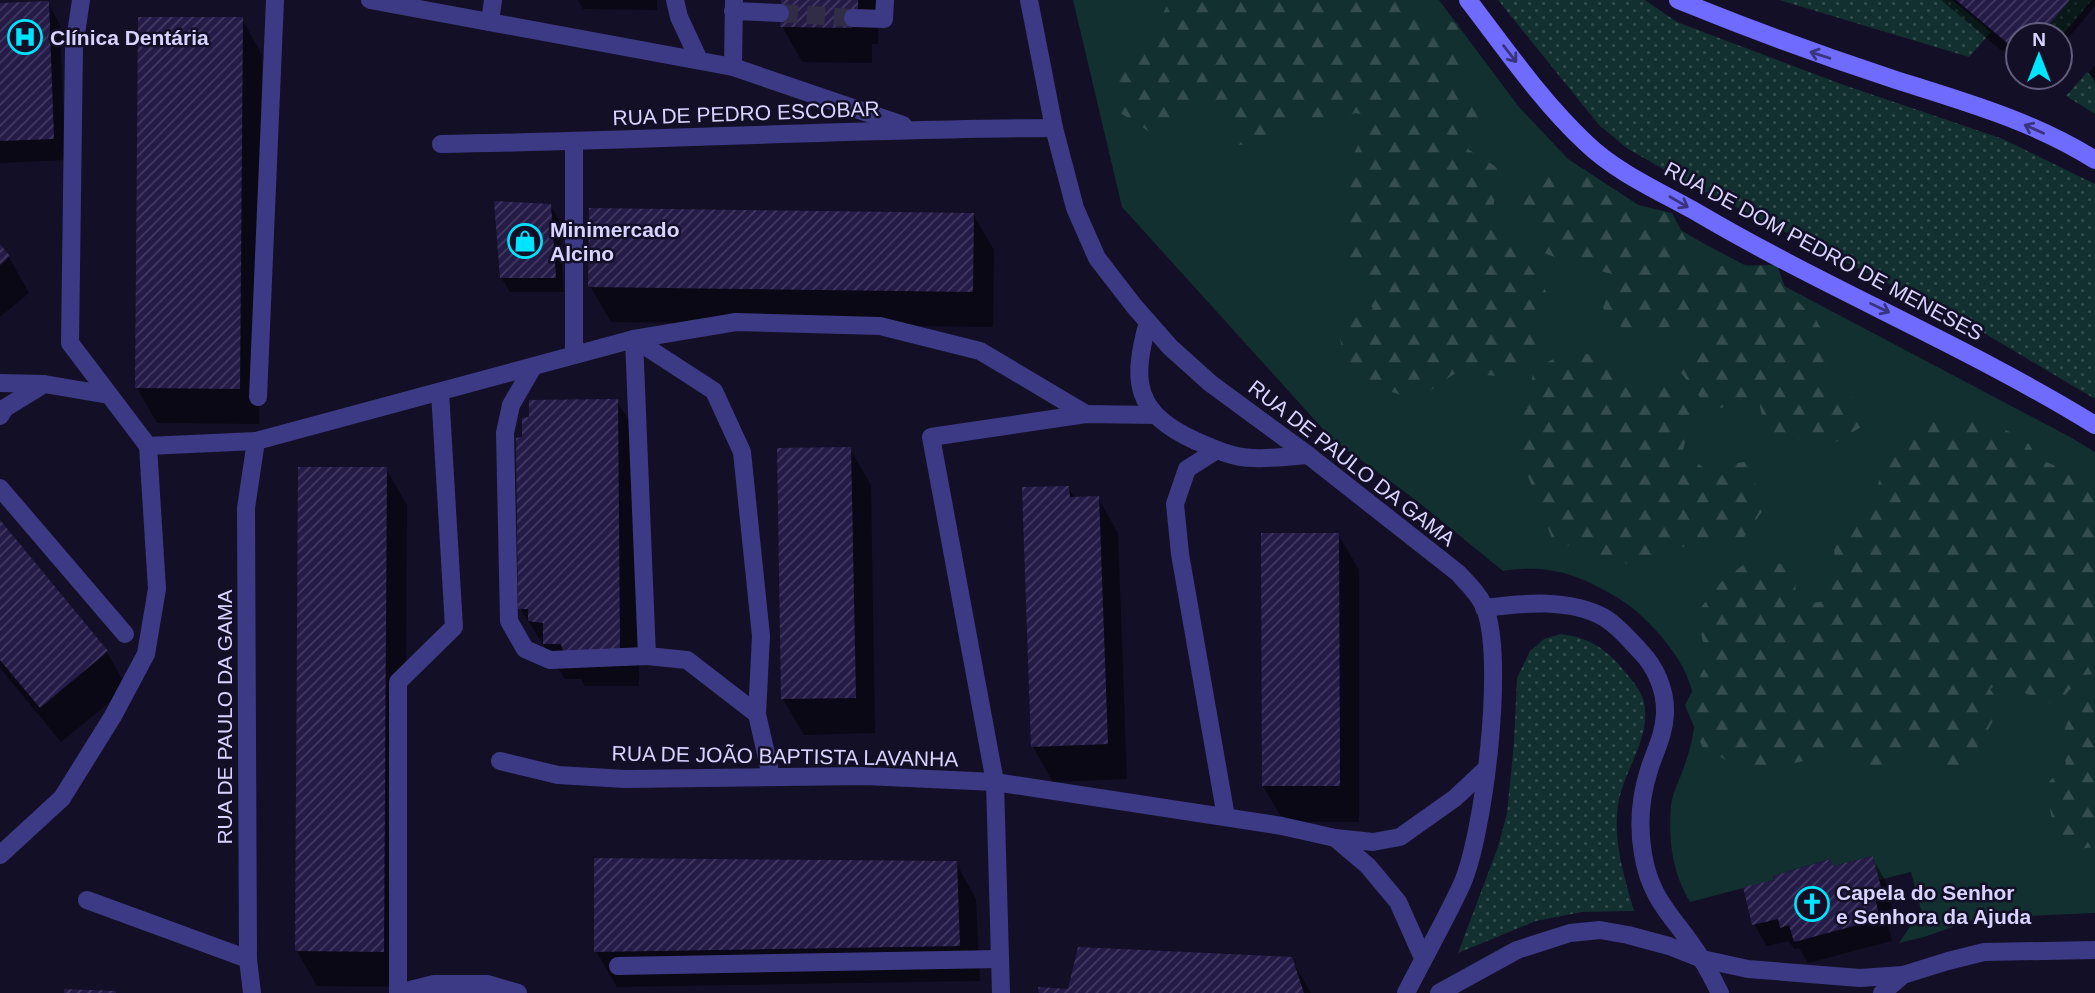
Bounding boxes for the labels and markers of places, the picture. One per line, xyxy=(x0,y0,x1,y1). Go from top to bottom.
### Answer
hospital icon: Clínica Dentária xyxy=(6,18,44,56)
place label: Clínica Dentária xyxy=(50,26,209,49)
place label: Minimercado Alcino xyxy=(550,218,680,265)
shop icon: Minimercado Alcino xyxy=(506,222,544,260)
place label: Capela do Senhor e Senhora da Ajuda xyxy=(1836,881,2032,928)
church icon: Capela do Senhor e Senhora da Ajuda xyxy=(1793,885,1831,923)

